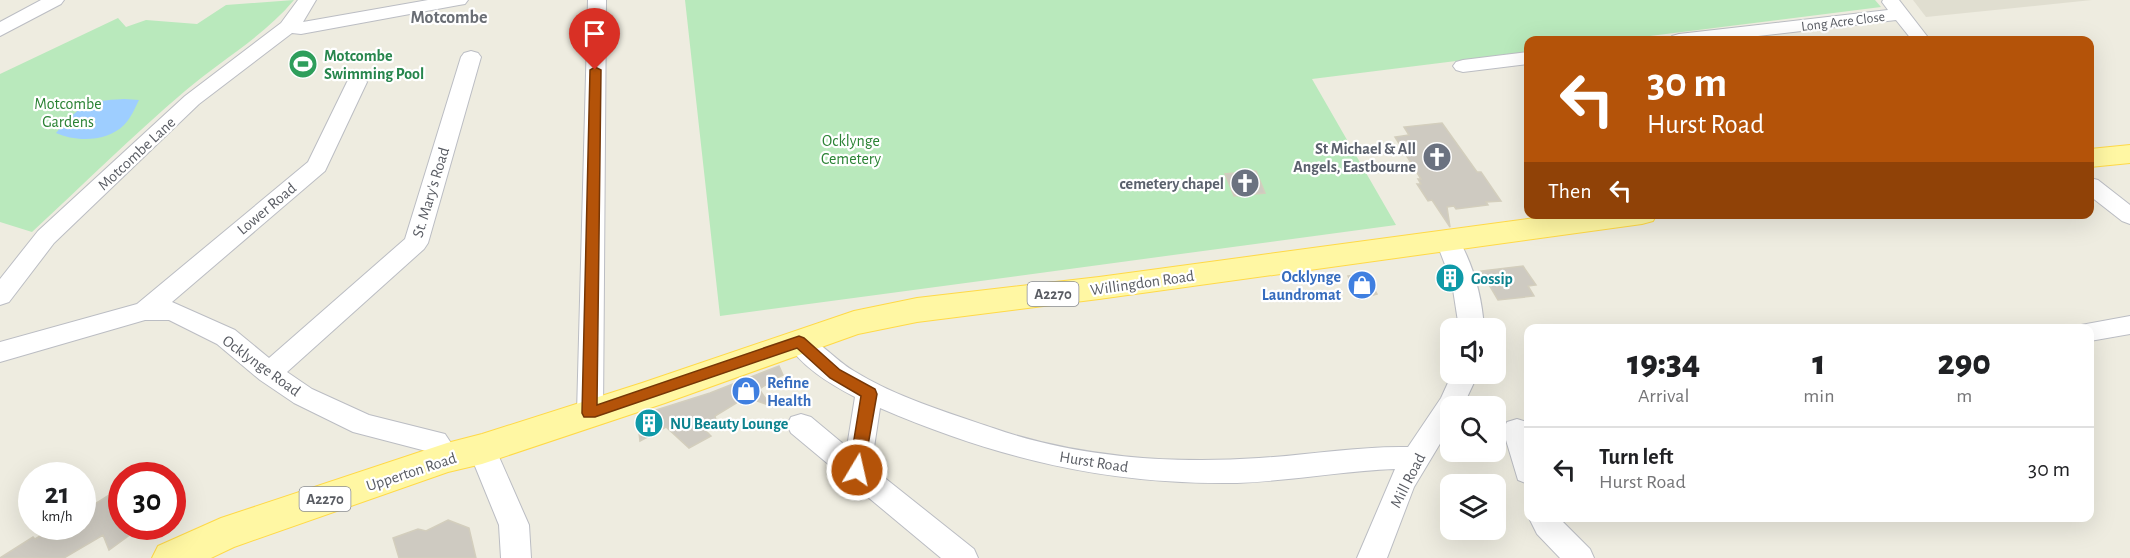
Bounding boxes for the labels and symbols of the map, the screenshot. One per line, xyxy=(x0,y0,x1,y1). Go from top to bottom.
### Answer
pin xyxy=(569,8,620,70)
district label: Motcombe xyxy=(410,9,488,27)
street label: Long Acre Close xyxy=(1800,10,1886,34)
sports icon: Motcombe Swimming Pool xyxy=(287,48,319,80)
place label: Motcombe Swimming Pool xyxy=(324,48,424,82)
park label: Motcombe Gardens xyxy=(34,96,102,130)
street label: Motcombe Lane xyxy=(95,114,179,194)
park label: Ocklynge Cemetery xyxy=(821,133,881,168)
place label: St Michael & All Angels, Eastbourne xyxy=(1293,141,1416,175)
church icon: St Michael & All Angels, Eastbourne xyxy=(1421,141,1453,173)
street label: St. Mary's Road xyxy=(410,145,453,240)
church icon: cemetery chapel xyxy=(1229,167,1261,199)
place label: cemetery chapel xyxy=(1119,176,1224,193)
street label: Lower Road xyxy=(234,180,299,238)
building icon: Gossip xyxy=(1434,262,1466,294)
street label: Willingdon Road xyxy=(1089,268,1195,298)
place label: Ocklynge Laundromat xyxy=(1262,269,1342,303)
shop icon: Ocklynge Laundromat xyxy=(1346,269,1378,301)
place label: Gossip xyxy=(1471,271,1513,287)
road number: A2270 xyxy=(1028,282,1078,306)
street label: Ocklynge Road xyxy=(219,332,303,400)
shop icon: Refine Health xyxy=(730,375,762,407)
place label: Refine Health xyxy=(767,375,811,409)
building icon: NU Beauty Lounge xyxy=(633,407,665,439)
place label: NU Beauty Lounge xyxy=(670,416,789,433)
position arrow xyxy=(825,438,889,502)
street label: Hurst Road xyxy=(1058,449,1129,475)
street label: Upperton Road xyxy=(364,450,458,494)
street label: Mill Road xyxy=(1387,451,1428,510)
speed limit sign: 30 xyxy=(108,462,186,540)
road number: A2270 xyxy=(300,487,350,511)

